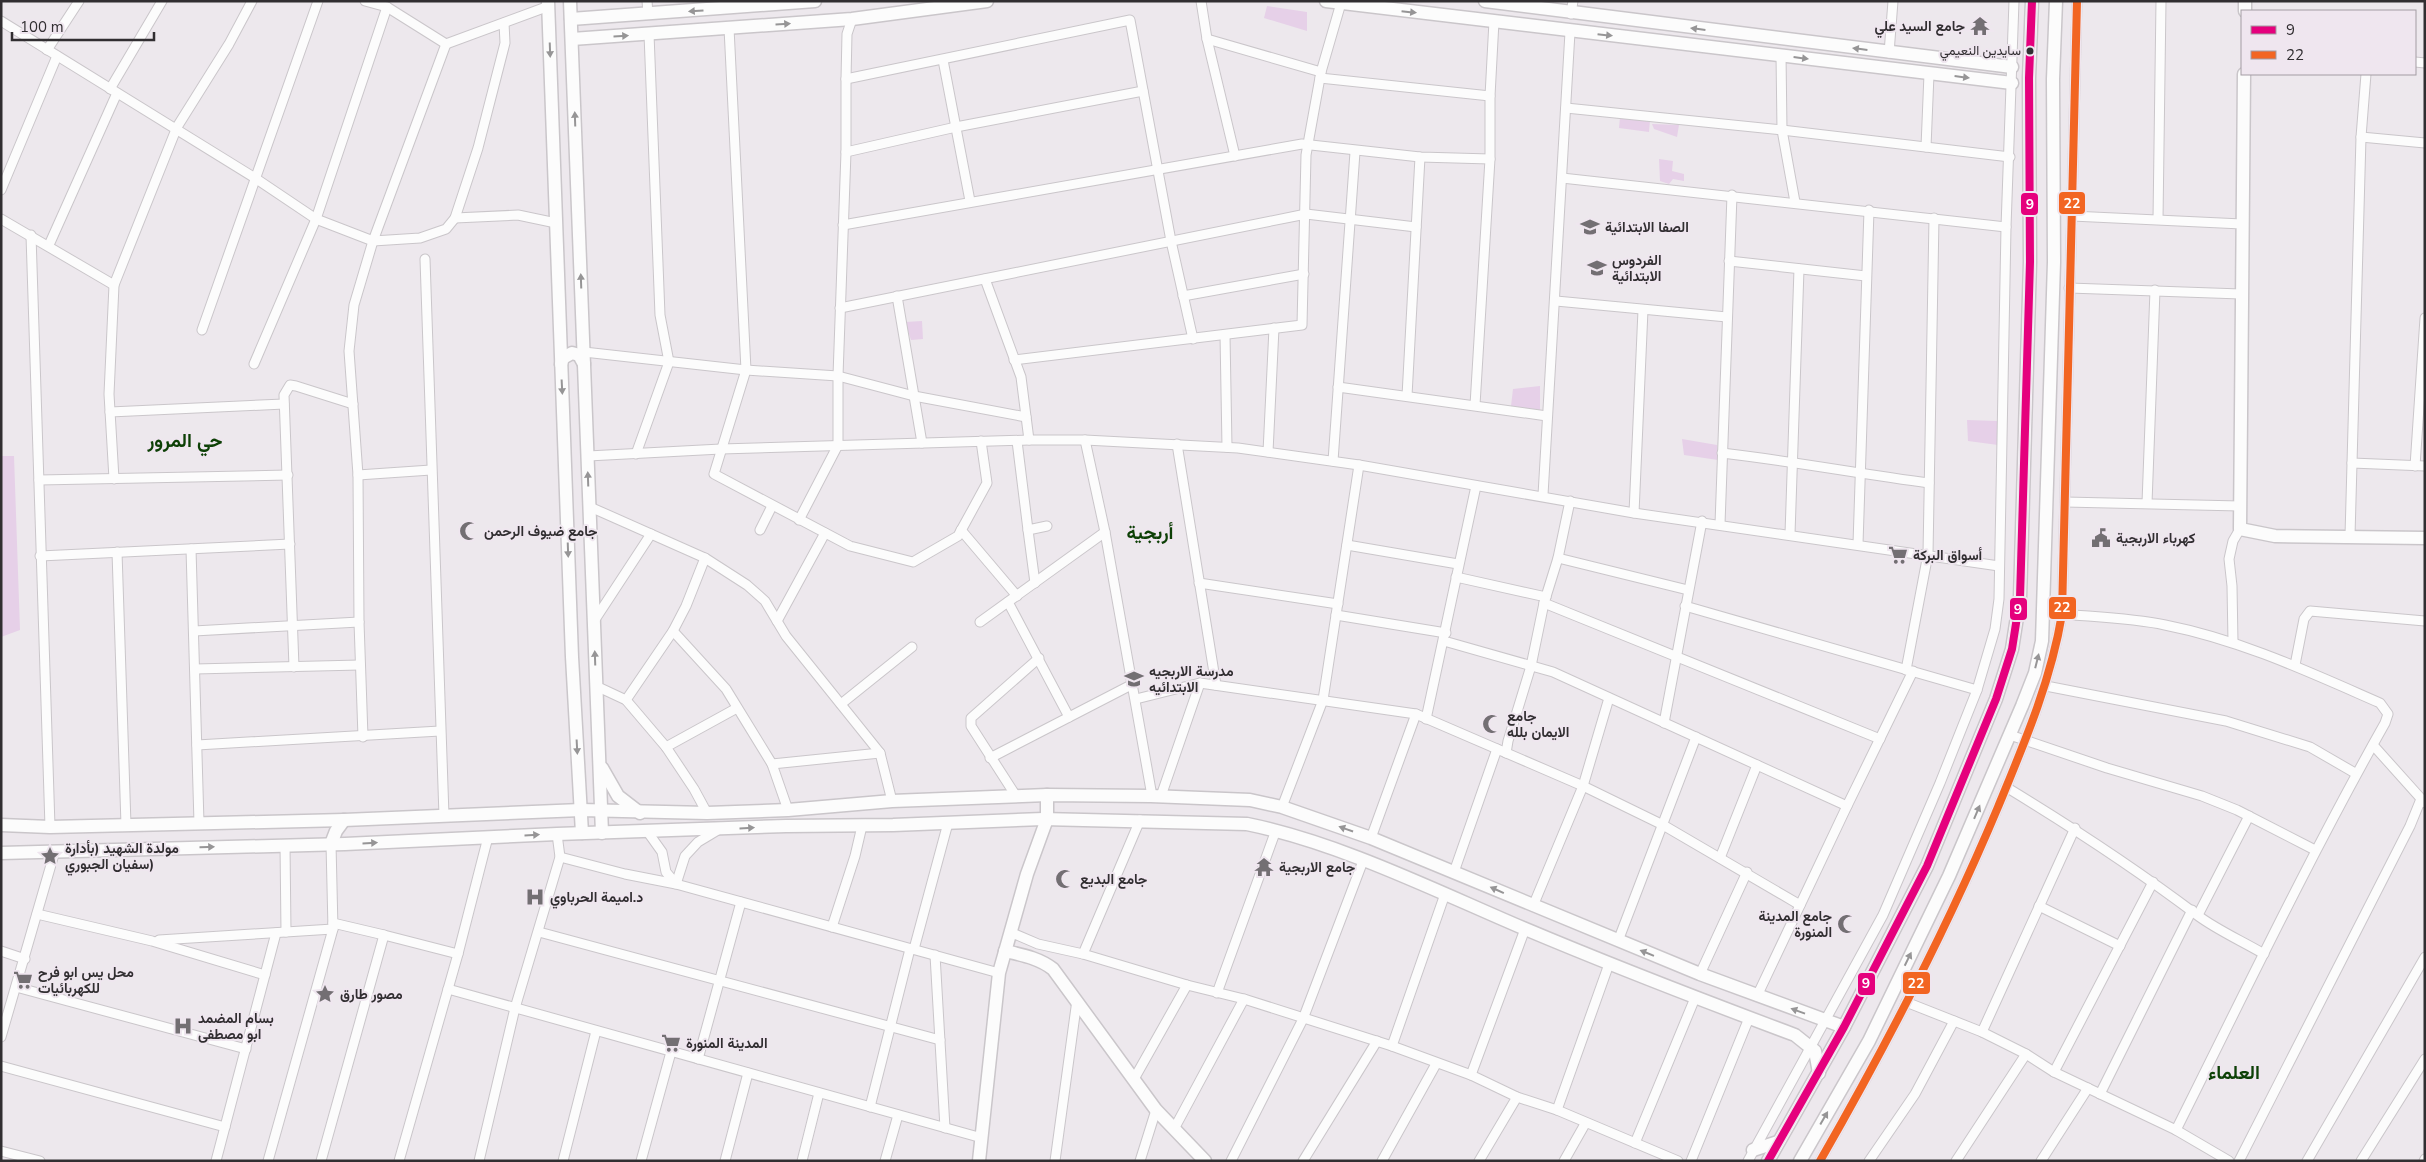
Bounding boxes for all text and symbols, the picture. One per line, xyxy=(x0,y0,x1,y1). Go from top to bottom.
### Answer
one-way arrow xyxy=(688,7,704,15)
one-way arrow xyxy=(1401,8,1417,16)
scale bar xyxy=(12,10,155,42)
legend xyxy=(2241,10,2416,75)
temple icon: جامع السيد علي xyxy=(1969,15,1991,37)
text: 100 m xyxy=(20,17,64,37)
place label: جامع السيد علي xyxy=(1874,17,1965,38)
one-way arrow xyxy=(775,19,791,27)
text: 9 xyxy=(2286,20,2295,40)
one-way arrow xyxy=(1690,25,1706,33)
one-way arrow xyxy=(613,31,629,39)
one-way arrow xyxy=(1597,32,1613,40)
one-way arrow xyxy=(546,42,554,58)
place label: سايدين النعيمي xyxy=(1940,42,2021,61)
one-way arrow xyxy=(1851,45,1867,53)
text: 22 xyxy=(2286,45,2304,65)
marker: سايدين النعيمي xyxy=(2025,46,2035,56)
one-way arrow xyxy=(1793,54,1809,62)
one-way arrow xyxy=(1955,73,1971,81)
one-way arrow xyxy=(571,111,579,127)
line badge: 22 xyxy=(2058,191,2086,215)
line badge: 9 xyxy=(2020,192,2039,216)
text: 22 xyxy=(2064,194,2080,213)
text: 9 xyxy=(2026,195,2034,214)
school or university icon: الصفا الابتدائية xyxy=(1579,216,1601,238)
place label: الصفا الابتدائية xyxy=(1605,218,1689,237)
place label: الفردوس الابتدائية xyxy=(1612,251,1662,286)
school or university icon: الفردوس الابتدائية xyxy=(1586,257,1608,279)
one-way arrow xyxy=(577,273,585,289)
one-way arrow xyxy=(558,380,566,396)
district label: حي المرور xyxy=(146,428,223,457)
one-way arrow xyxy=(584,470,592,486)
mosque icon: جامع ضيوف الرحمن xyxy=(458,520,480,542)
district label: أربجية xyxy=(1126,520,1174,546)
place label: جامع ضيوف الرحمن xyxy=(484,522,598,541)
public building icon: كهرباء الاربجية xyxy=(2090,527,2112,549)
place label: كهرباء الاربجية xyxy=(2116,529,2195,548)
one-way arrow xyxy=(565,542,573,558)
supermarket icon: أسواق البركة xyxy=(1887,544,1909,566)
place label: أسواق البركة xyxy=(1913,546,1983,565)
line badge: 22 xyxy=(2048,596,2077,620)
line badge: 9 xyxy=(2009,597,2028,621)
text: 22 xyxy=(2054,598,2070,617)
text: 9 xyxy=(2014,600,2022,619)
one-way arrow xyxy=(591,650,599,666)
one-way arrow xyxy=(2033,654,2041,669)
place label: مدرسة الاربجيه الابتدائيه xyxy=(1149,662,1234,697)
school or university icon: مدرسة الاربجيه الابتدائيه xyxy=(1123,668,1145,690)
place label: جامع الايمان بلله xyxy=(1507,707,1569,742)
mosque icon: جامع الايمان بلله xyxy=(1481,713,1503,735)
one-way arrow xyxy=(574,739,582,755)
one-way arrow xyxy=(1973,805,1981,819)
one-way arrow xyxy=(739,824,755,832)
one-way arrow xyxy=(1338,825,1353,833)
one-way arrow xyxy=(524,831,540,839)
one-way arrow xyxy=(362,838,378,846)
place label: مولدة الشهيد (بأدارة سفيان الجبوري) xyxy=(65,839,179,876)
one-way arrow xyxy=(200,843,216,851)
place icon: مولدة الشهيد (بأدارة سفيان الجبوري) xyxy=(39,845,61,867)
temple icon: جامع الاربجية xyxy=(1253,856,1275,878)
place label: جامع الاربجية xyxy=(1279,858,1356,877)
mosque icon: جامع البديع xyxy=(1054,868,1076,890)
place label: جامع البديع xyxy=(1080,870,1148,889)
hospital icon: د.اميمة الحرباوي xyxy=(524,886,546,908)
one-way arrow xyxy=(1490,886,1504,894)
place label: د.اميمة الحرباوي xyxy=(550,888,643,909)
place label: جامع المدينة المنورة xyxy=(1759,907,1832,942)
mosque icon: جامع المدينة المنورة xyxy=(1836,913,1858,935)
one-way arrow xyxy=(1640,948,1654,956)
one-way arrow xyxy=(1904,952,1913,967)
place label: محل يس ابو فرح للكهربائيات xyxy=(38,963,134,998)
supermarket icon: محل يس ابو فرح للكهربائيات xyxy=(12,969,34,991)
line badge: 22 xyxy=(1902,971,1931,995)
line badge: 9 xyxy=(1857,972,1876,996)
text: 9 xyxy=(1862,974,1870,993)
text: 22 xyxy=(1908,974,1924,993)
place icon: مصور طارق xyxy=(314,983,336,1005)
place label: مصور طارق xyxy=(340,985,403,1004)
one-way arrow xyxy=(1791,1007,1806,1014)
place label: بسام المضمد ابو مصطفى xyxy=(198,1009,274,1044)
hospital icon: بسام المضمد ابو مصطفى xyxy=(172,1015,194,1037)
supermarket icon: المدينة المنورة xyxy=(660,1032,682,1054)
place label: المدينة المنورة xyxy=(686,1034,768,1053)
district label: العلماء xyxy=(2208,1060,2260,1086)
one-way arrow xyxy=(1820,1112,1829,1125)

